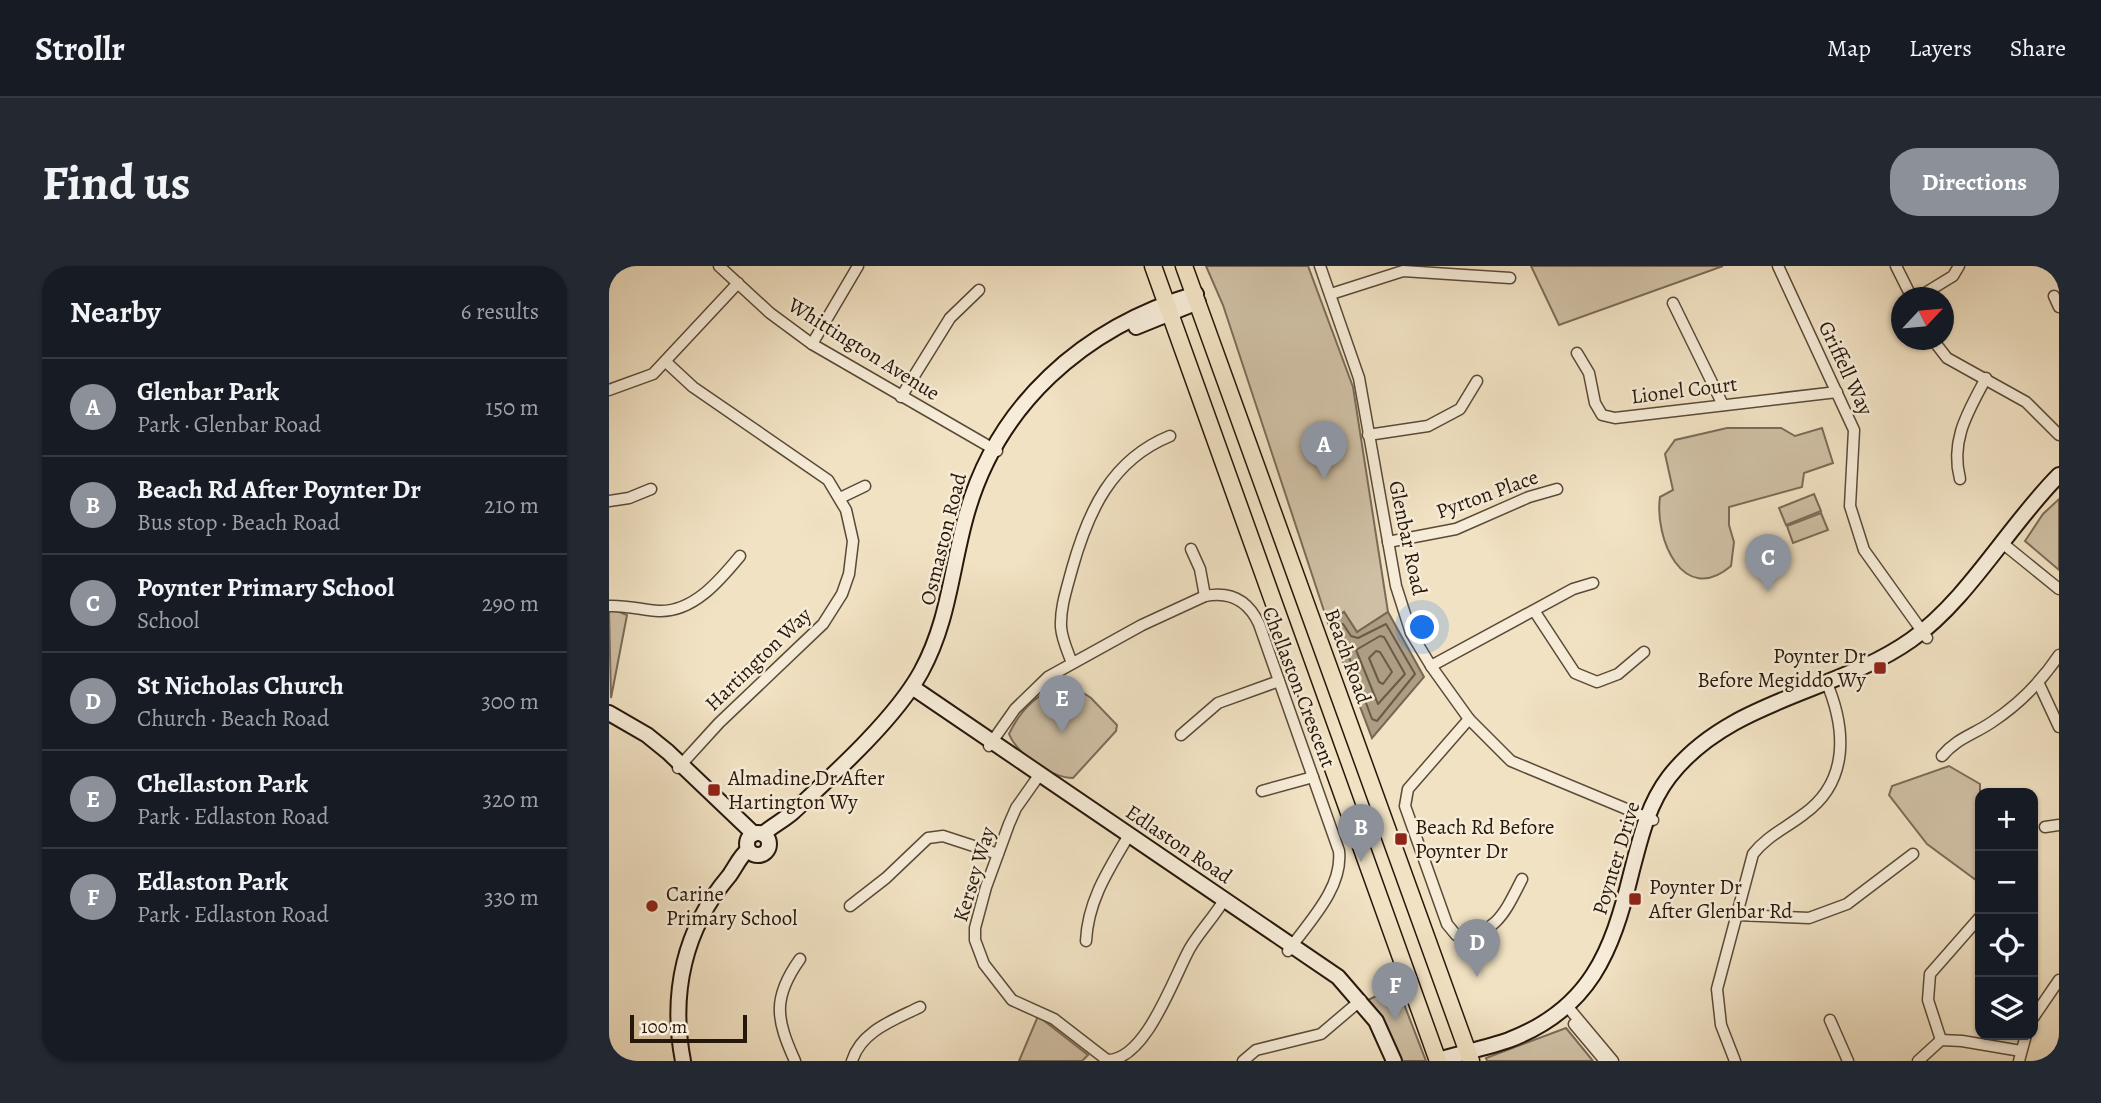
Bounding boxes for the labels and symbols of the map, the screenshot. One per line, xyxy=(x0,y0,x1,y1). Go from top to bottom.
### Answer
north arrow xyxy=(1891,287,1954,350)
street label: Whittington Avenue xyxy=(782,291,945,407)
street label: Griffell Way xyxy=(1812,316,1880,420)
street label: Lionel Court xyxy=(1629,370,1739,410)
pin: A xyxy=(1301,421,1347,479)
street label: Pyrton Place xyxy=(1432,463,1542,525)
street label: Osmaston Road xyxy=(913,469,973,608)
street label: Glenbar Road xyxy=(1382,478,1434,598)
pin: C xyxy=(1745,534,1791,592)
street label: Hartington Way xyxy=(699,601,818,717)
street label: Chellaston Crescent xyxy=(1255,603,1343,771)
street label: Beach Road xyxy=(1318,604,1378,708)
your location xyxy=(1405,610,1439,644)
place label: Poynter Dr Before Megiddo Wy xyxy=(1697,642,1867,694)
marker: Poynter Dr Before Megiddo Wy xyxy=(1872,660,1888,676)
pin: E xyxy=(1039,675,1085,733)
place label: Almadine Dr After Hartington Wy xyxy=(727,764,885,816)
marker: Almadine Dr After Hartington Wy xyxy=(706,782,722,798)
street label: Edlaston Road xyxy=(1120,798,1239,890)
street label: Poynter Drive xyxy=(1585,798,1647,918)
pin: B xyxy=(1338,804,1384,862)
place label: Beach Rd Before Poynter Dr xyxy=(1415,813,1554,865)
street label: Kersey Way xyxy=(946,822,1002,925)
marker: Beach Rd Before Poynter Dr xyxy=(1393,831,1409,847)
place label: Poynter Dr After Glenbar Rd xyxy=(1648,873,1793,925)
place label: Carine Primary School xyxy=(666,880,797,932)
marker: Poynter Dr After Glenbar Rd xyxy=(1627,891,1643,907)
marker: Carine Primary School xyxy=(644,898,660,914)
pin: D xyxy=(1454,919,1500,977)
pin: F xyxy=(1372,962,1418,1020)
scale bar xyxy=(630,1012,747,1044)

